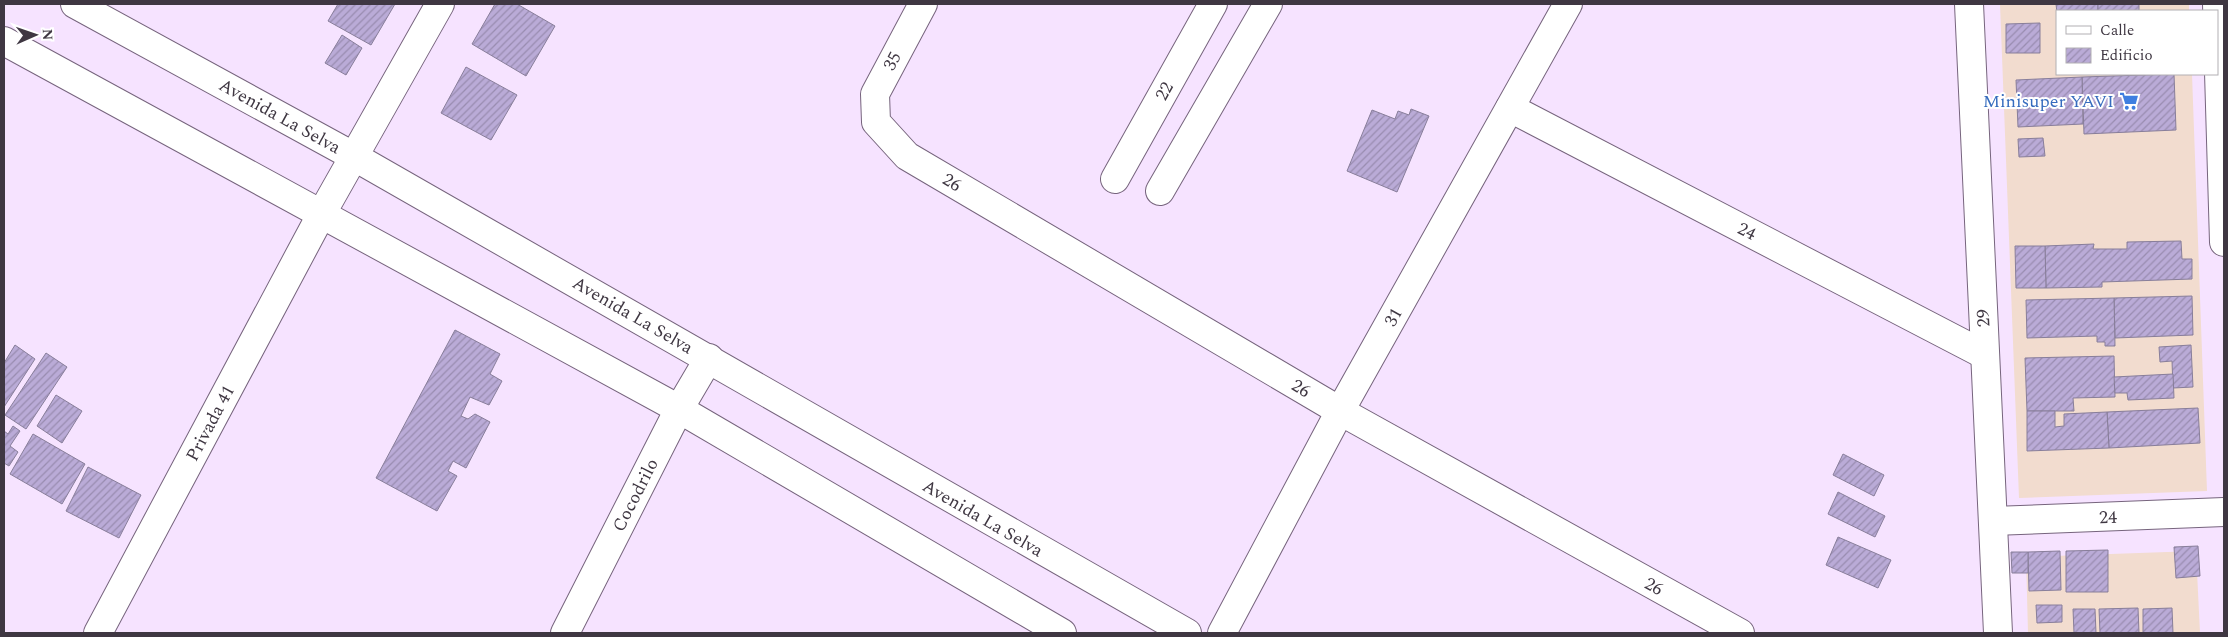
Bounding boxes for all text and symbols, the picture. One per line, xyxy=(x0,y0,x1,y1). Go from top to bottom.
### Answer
north arrow xyxy=(10,10,60,60)
legend xyxy=(2056,10,2218,75)
text: Calle xyxy=(2100,19,2134,42)
text: N xyxy=(37,28,58,41)
text: Edificio xyxy=(2100,44,2153,67)
street label: 35 xyxy=(876,47,909,76)
street label: Avenida La Selva xyxy=(214,72,346,161)
street label: 22 xyxy=(1148,77,1181,106)
place label: Minisuper YAVI xyxy=(1983,88,2114,115)
supermarket icon: Minisuper YAVI xyxy=(2118,90,2140,112)
street label: 26 xyxy=(937,166,966,199)
street label: 24 xyxy=(1733,215,1761,248)
street label: Avenida La Selva xyxy=(567,270,698,361)
street label: 31 xyxy=(1377,303,1410,332)
street label: 29 xyxy=(1970,308,1997,328)
street label: 26 xyxy=(1286,372,1315,405)
street label: Privada 41 xyxy=(179,380,242,466)
street label: Cocodrilo xyxy=(605,454,665,537)
street label: Avenida La Selva xyxy=(917,473,1048,564)
street label: 24 xyxy=(2099,504,2117,531)
street label: 26 xyxy=(1639,570,1668,603)

